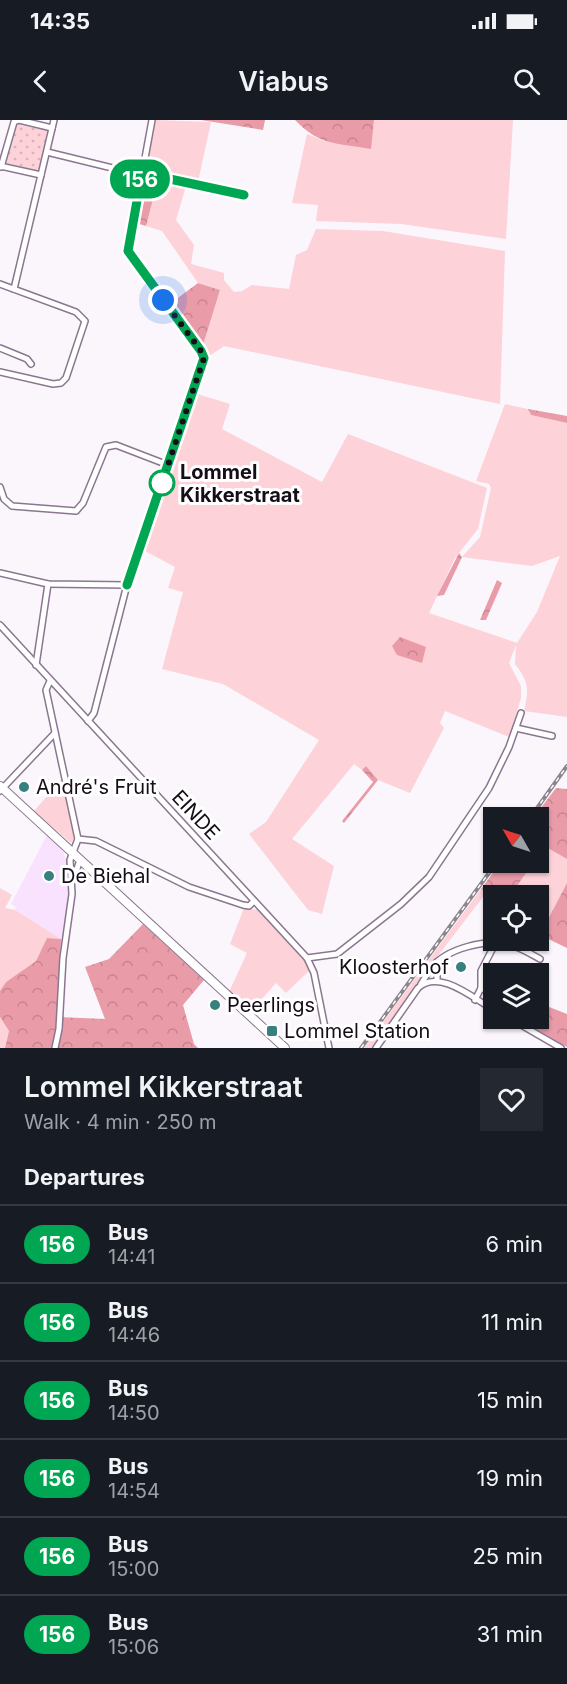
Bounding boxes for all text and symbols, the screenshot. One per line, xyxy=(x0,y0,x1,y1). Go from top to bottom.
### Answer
text: 14:35 xyxy=(30,8,90,34)
icon: back xyxy=(24,65,57,98)
text: Viabus xyxy=(238,65,329,98)
icon: search xyxy=(510,65,543,98)
line badge: 156 xyxy=(106,160,174,198)
text: 156 xyxy=(122,167,158,192)
your location xyxy=(148,285,178,315)
place label: Lommel Kikkerstraat xyxy=(180,460,300,507)
marker: Lommel Kikkerstraat xyxy=(149,470,175,496)
place label: André's Fruit xyxy=(36,775,157,799)
marker: André's Fruit xyxy=(17,780,31,794)
street label: EINDE xyxy=(167,785,225,845)
north arrow xyxy=(483,807,549,873)
map controls xyxy=(483,807,549,1029)
place label: De Biehal xyxy=(61,864,150,888)
marker: De Biehal xyxy=(42,869,56,883)
button: locate xyxy=(483,885,549,951)
place label: Kloosterhof xyxy=(339,955,450,979)
marker: Kloosterhof xyxy=(454,960,468,974)
button: layers xyxy=(483,963,549,1029)
place label: Peerlings xyxy=(227,993,315,1017)
marker: Peerlings xyxy=(208,998,222,1012)
place label: Lommel Station xyxy=(284,1019,430,1043)
marker: Lommel Station xyxy=(265,1024,279,1038)
button: heart xyxy=(480,1068,543,1131)
text: Lommel Kikkerstraat xyxy=(24,1070,303,1104)
text: Walk · 4 min · 250 m xyxy=(24,1110,217,1134)
text: Departures xyxy=(24,1164,145,1190)
text: Bus xyxy=(108,1219,149,1245)
text: 6 min xyxy=(486,1231,543,1257)
text: 156 xyxy=(39,1232,75,1257)
text: 14:41 xyxy=(108,1245,155,1269)
text: Bus xyxy=(108,1297,149,1323)
text: 11 min xyxy=(481,1309,543,1335)
text: 156 xyxy=(39,1310,75,1335)
text: 14:46 xyxy=(108,1323,160,1347)
text: Bus xyxy=(108,1375,149,1401)
text: 15 min xyxy=(477,1387,543,1413)
text: 156 xyxy=(39,1388,75,1413)
text: 14:50 xyxy=(108,1401,160,1425)
text: Bus xyxy=(108,1453,149,1479)
text: 19 min xyxy=(477,1465,543,1491)
text: 156 xyxy=(39,1466,75,1491)
text: 14:54 xyxy=(108,1479,160,1503)
text: Bus xyxy=(108,1531,149,1557)
text: 25 min xyxy=(472,1543,543,1569)
text: 156 xyxy=(39,1544,75,1569)
text: 15:00 xyxy=(108,1557,159,1581)
text: Bus xyxy=(108,1609,149,1635)
text: 31 min xyxy=(477,1621,543,1647)
text: 156 xyxy=(39,1622,75,1647)
text: 15:06 xyxy=(108,1635,159,1659)

